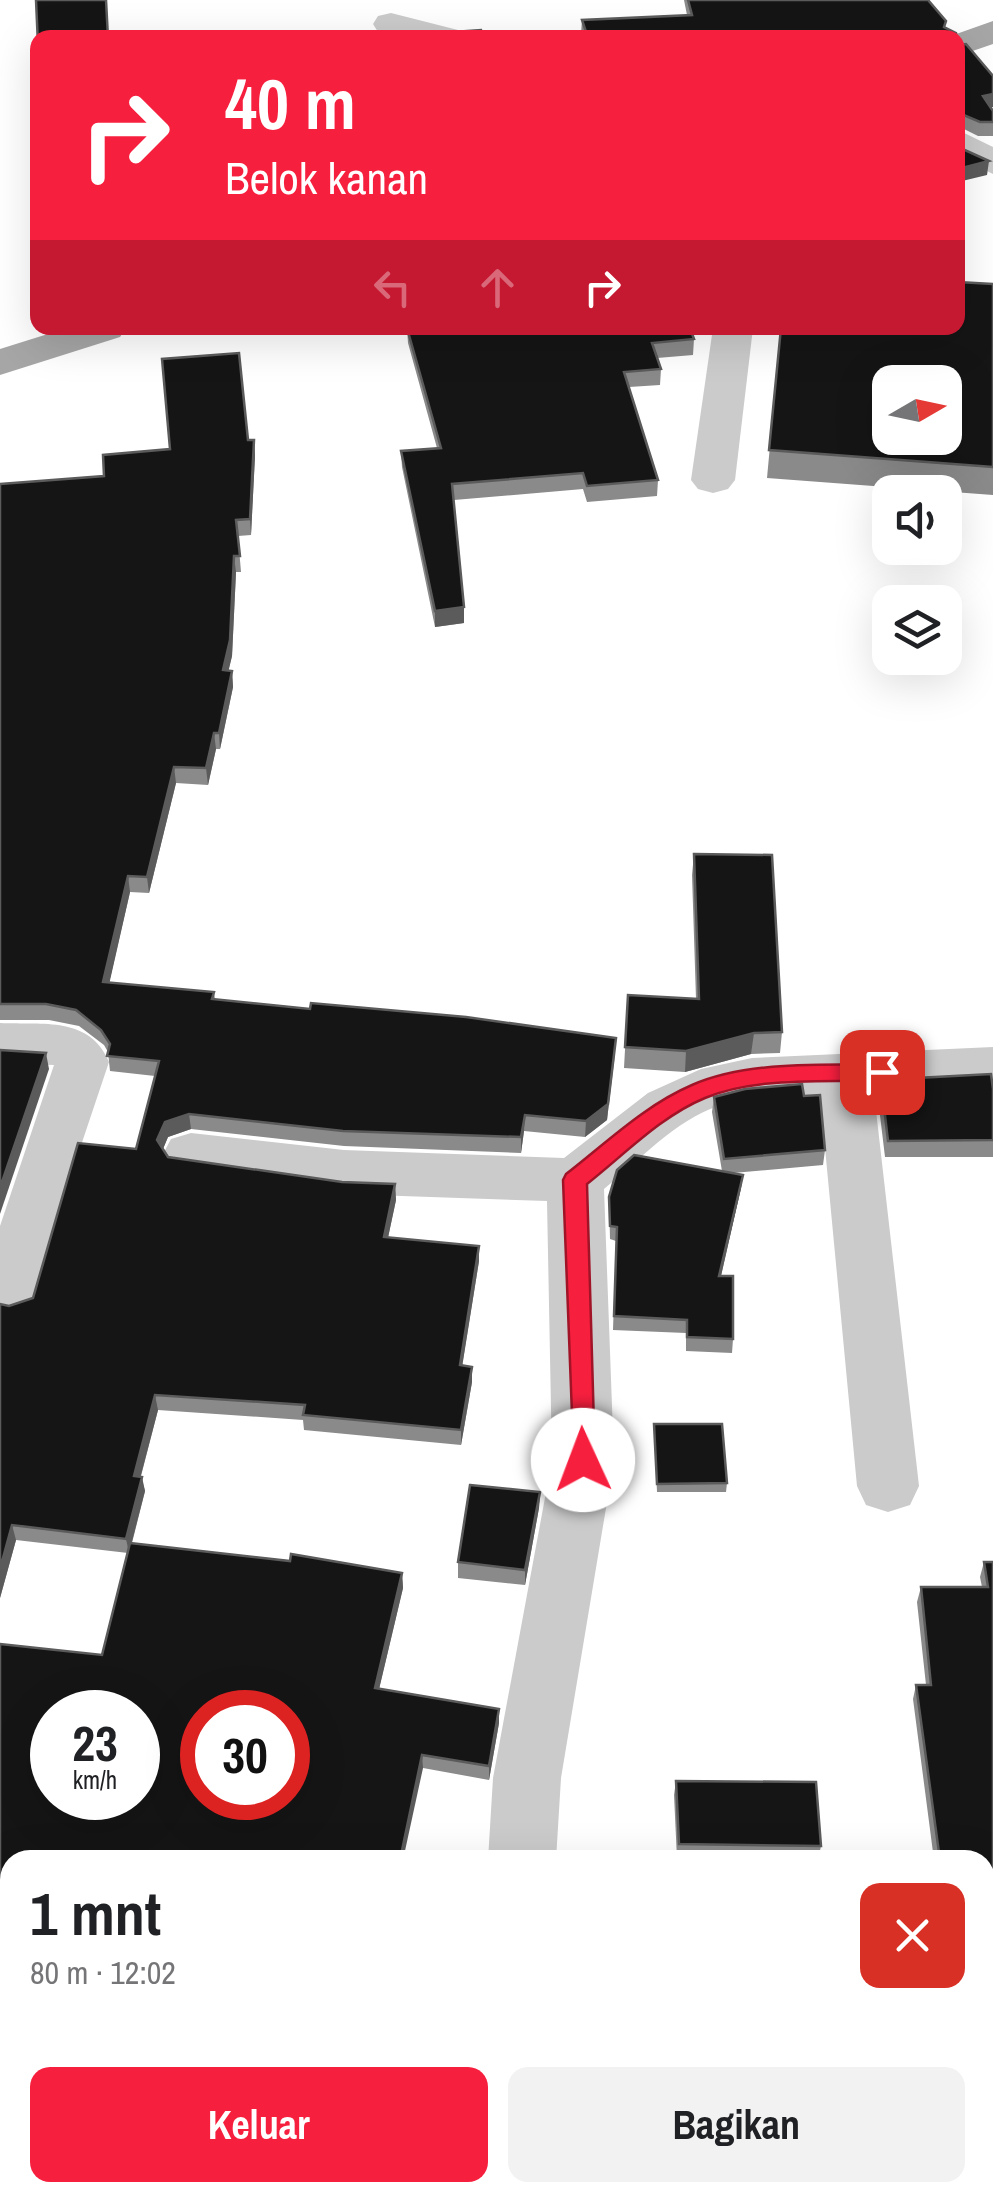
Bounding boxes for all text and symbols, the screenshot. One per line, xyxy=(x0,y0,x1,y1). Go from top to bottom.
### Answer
text: 40 m xyxy=(225,57,356,151)
icon: right xyxy=(60,70,190,200)
text: Belok kanan xyxy=(225,147,428,208)
icon: left xyxy=(365,260,420,315)
icon: ahead xyxy=(470,260,525,315)
icon: right xyxy=(575,260,630,315)
north arrow xyxy=(872,365,962,455)
map controls xyxy=(872,365,962,675)
button: sound xyxy=(872,475,962,565)
button: layers xyxy=(872,585,962,675)
pin xyxy=(840,1030,925,1115)
icon: arrive xyxy=(855,1045,910,1100)
position arrow xyxy=(531,1408,635,1512)
speed limit sign: 30 xyxy=(180,1690,310,1820)
text: 23 xyxy=(72,1709,118,1777)
text: km/h xyxy=(73,1763,117,1797)
text: 1 mnt xyxy=(30,1873,161,1954)
button: close xyxy=(860,1883,965,1988)
text: 80 m · 12:02 xyxy=(30,1951,176,1994)
button: Keluar xyxy=(30,2067,488,2182)
button: Bagikan xyxy=(508,2067,965,2182)

